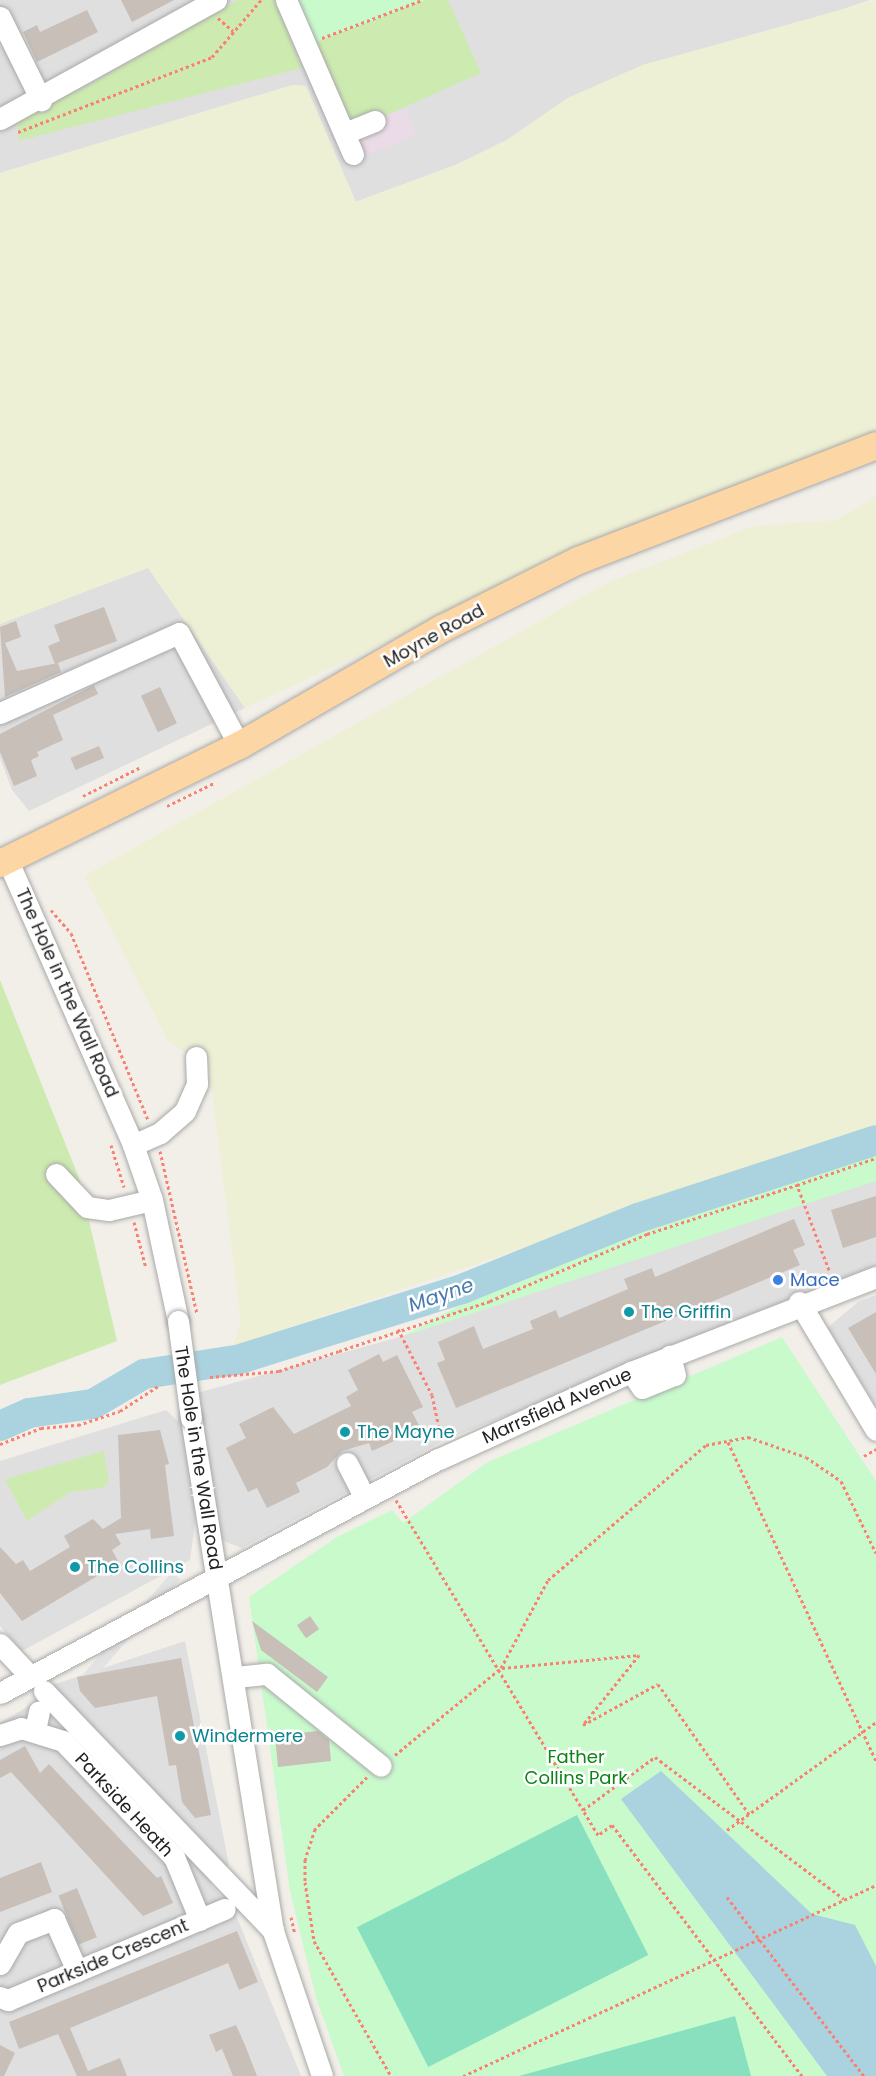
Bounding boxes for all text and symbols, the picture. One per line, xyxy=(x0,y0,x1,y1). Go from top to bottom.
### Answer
street label: Moyne Road xyxy=(380,600,488,672)
street label: The Hole in the Wall Road xyxy=(11,885,123,1101)
place label: Mace xyxy=(790,1269,840,1291)
water label: Mayne xyxy=(405,1273,477,1317)
marker: Mace xyxy=(771,1273,785,1287)
place label: The Griffin xyxy=(641,1301,731,1323)
marker: The Griffin xyxy=(622,1305,636,1319)
street label: The Hole in the Wall Road xyxy=(170,1344,226,1572)
street label: Marrsfield Avenue xyxy=(479,1363,635,1449)
place label: The Mayne xyxy=(357,1421,455,1443)
marker: The Mayne xyxy=(338,1425,352,1439)
place label: The Collins xyxy=(87,1556,184,1578)
marker: The Collins xyxy=(68,1560,82,1574)
place label: Windermere xyxy=(192,1725,303,1747)
marker: Windermere xyxy=(173,1729,187,1743)
park label: Father Collins Park xyxy=(525,1747,627,1790)
street label: Parkside Heath xyxy=(70,1748,178,1862)
street label: Parkside Crescent xyxy=(34,1914,192,1998)

